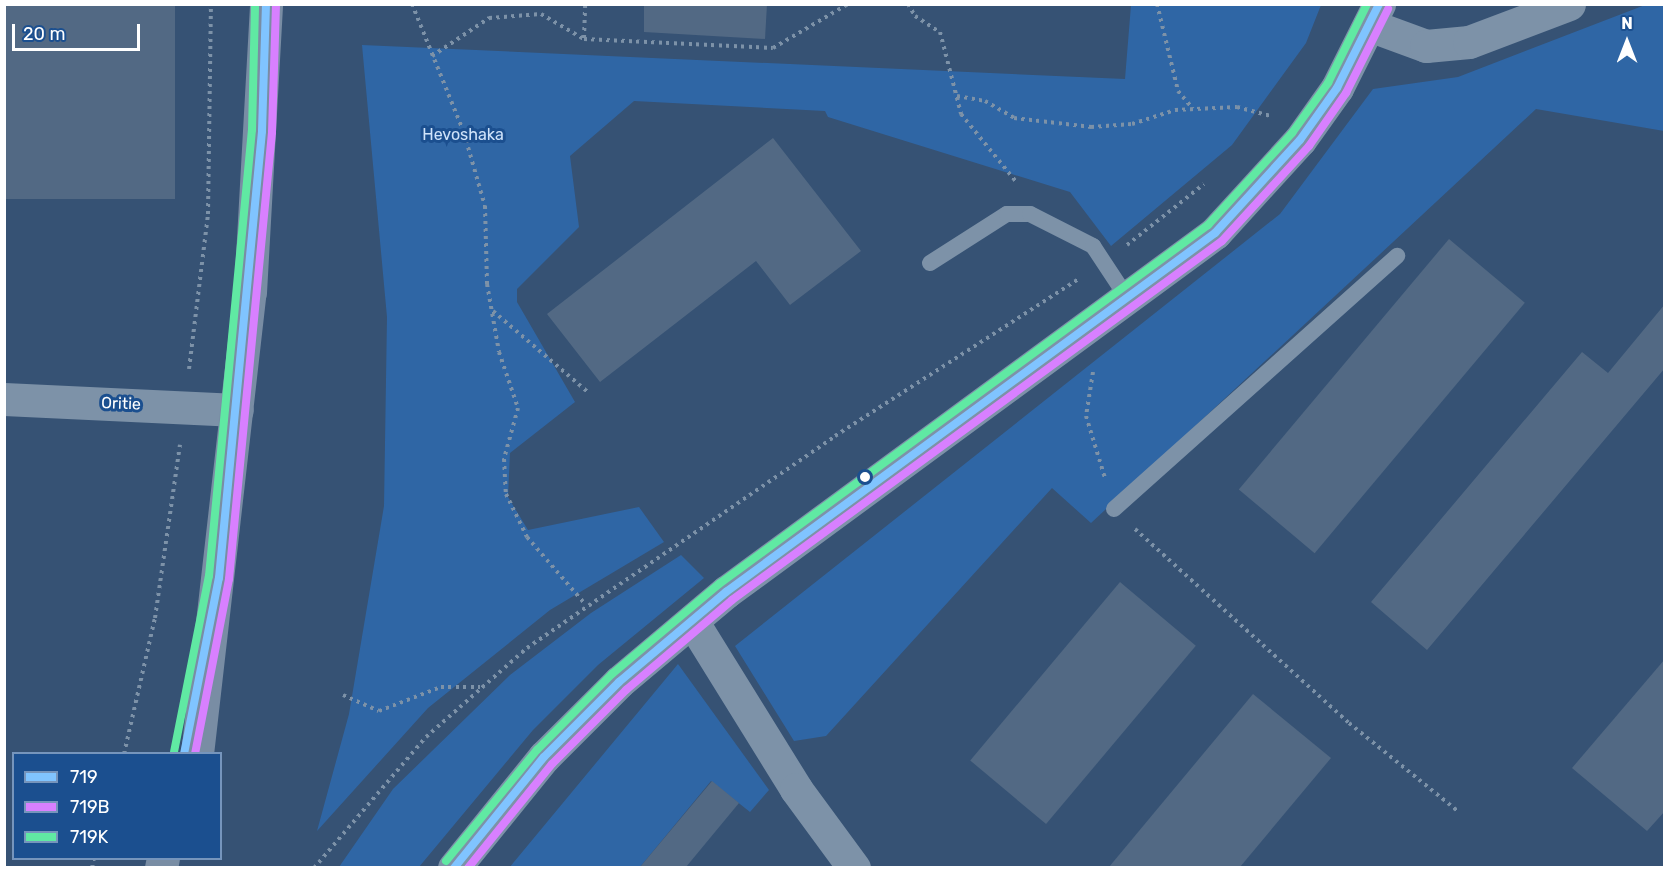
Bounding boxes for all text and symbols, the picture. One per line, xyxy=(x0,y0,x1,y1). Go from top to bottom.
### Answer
scale bar xyxy=(15,12,142,50)
north arrow xyxy=(1597,12,1657,72)
text: N xyxy=(1621,14,1633,33)
text: 20 m xyxy=(23,23,65,45)
park label: Hevoshaka xyxy=(422,125,504,145)
street label: Oritie xyxy=(101,394,141,414)
unlabelled marker xyxy=(859,471,871,483)
legend xyxy=(12,752,222,860)
text: 719 xyxy=(70,766,98,788)
text: 719B xyxy=(70,796,110,818)
text: 719K xyxy=(70,826,108,848)

